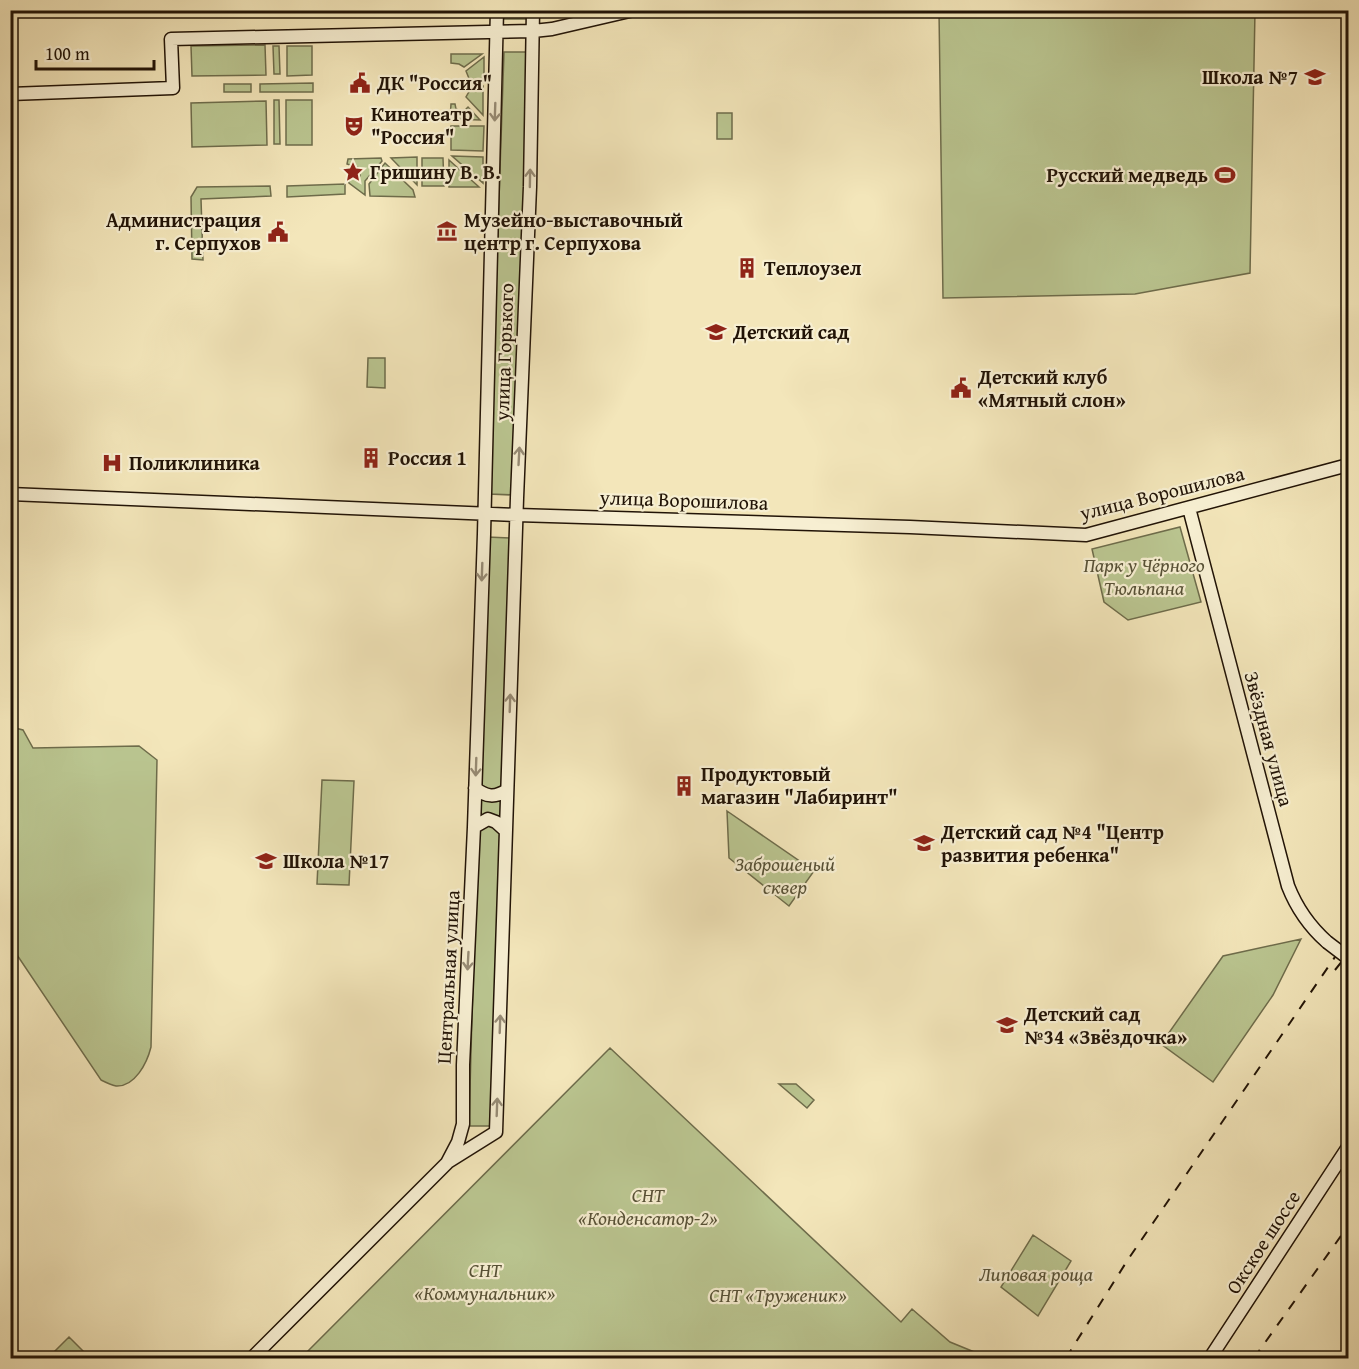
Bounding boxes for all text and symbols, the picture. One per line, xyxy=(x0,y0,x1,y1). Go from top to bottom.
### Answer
scale bar xyxy=(36,33,154,71)
text: 100 m xyxy=(45,40,90,67)
place label: Школа №7 xyxy=(1202,62,1298,91)
school or university icon: Школа №7 xyxy=(1303,65,1327,89)
place label: ДК "Россия" xyxy=(376,68,492,97)
public building icon: ДК "Россия" xyxy=(348,71,372,95)
place label: Кинотеатр "Россия" xyxy=(371,99,473,151)
one-way arrow xyxy=(489,102,500,122)
theatre icon: Кинотеатр "Россия" xyxy=(342,114,366,138)
place label: Гришину В. В. xyxy=(370,157,501,186)
place icon: Гришину В. В. xyxy=(341,160,365,184)
place label: Русский медведь xyxy=(1046,160,1208,189)
sports icon: Русский медведь xyxy=(1213,163,1237,187)
one-way arrow xyxy=(524,168,536,188)
place label: Администрация г. Серпухов xyxy=(106,205,261,257)
place label: Музейно-выставочный центр г. Серпухова xyxy=(464,205,683,257)
museum icon: Музейно-выставочный центр г. Серпухова xyxy=(435,219,459,243)
public building icon: Администрация г. Серпухов xyxy=(266,220,290,244)
place label: Теплоузел xyxy=(764,253,862,282)
building icon: Теплоузел xyxy=(735,256,759,280)
street label: улица Горького xyxy=(487,283,520,422)
place label: Детский сад xyxy=(732,317,849,346)
school or university icon: Детский сад xyxy=(704,320,728,344)
place label: Детский клуб «Мятный слон» xyxy=(977,362,1126,414)
public building icon: Детский клуб «Мятный слон» xyxy=(949,376,973,400)
place label: Россия 1 xyxy=(388,443,467,472)
building icon: Россия 1 xyxy=(359,446,383,470)
one-way arrow xyxy=(514,447,525,467)
place label: Поликлиника xyxy=(129,448,260,477)
hospital icon: Поликлиника xyxy=(100,451,124,475)
street label: улица Ворошилова xyxy=(1076,458,1248,527)
street label: улица Ворошилова xyxy=(598,482,769,517)
park label: Парк у Чёрного Тюльпана xyxy=(1083,550,1205,602)
one-way arrow xyxy=(477,561,488,581)
street label: Звёздная улица xyxy=(1238,668,1302,810)
one-way arrow xyxy=(505,694,516,714)
one-way arrow xyxy=(470,756,481,776)
place label: Продуктовый магазин "Лабиринт" xyxy=(701,759,898,811)
building icon: Продуктовый магазин "Лабиринт" xyxy=(672,774,696,798)
place label: Детский сад №4 "Центр развития ребенка" xyxy=(940,817,1164,869)
school or university icon: Детский сад №4 "Центр развития ребенка" xyxy=(912,831,936,855)
place label: Школа №17 xyxy=(283,846,389,875)
school or university icon: Школа №17 xyxy=(254,849,278,873)
park label: Заброшеный сквер xyxy=(735,849,835,901)
street label: Центральная улица xyxy=(428,889,467,1065)
one-way arrow xyxy=(462,951,473,971)
place label: Детский сад №34 «Звёздочка» xyxy=(1023,999,1187,1051)
school or university icon: Детский сад №34 «Звёздочка» xyxy=(995,1013,1019,1037)
one-way arrow xyxy=(494,1014,505,1034)
one-way arrow xyxy=(491,1098,502,1118)
park label: СНТ «Конденсатор-2» xyxy=(578,1180,718,1232)
street label: Окское шоссе xyxy=(1218,1184,1307,1299)
park label: СНТ «Коммунальник» xyxy=(414,1255,556,1307)
park label: Липовая роща xyxy=(979,1259,1094,1288)
park label: СНТ «Труженик» xyxy=(709,1280,847,1309)

